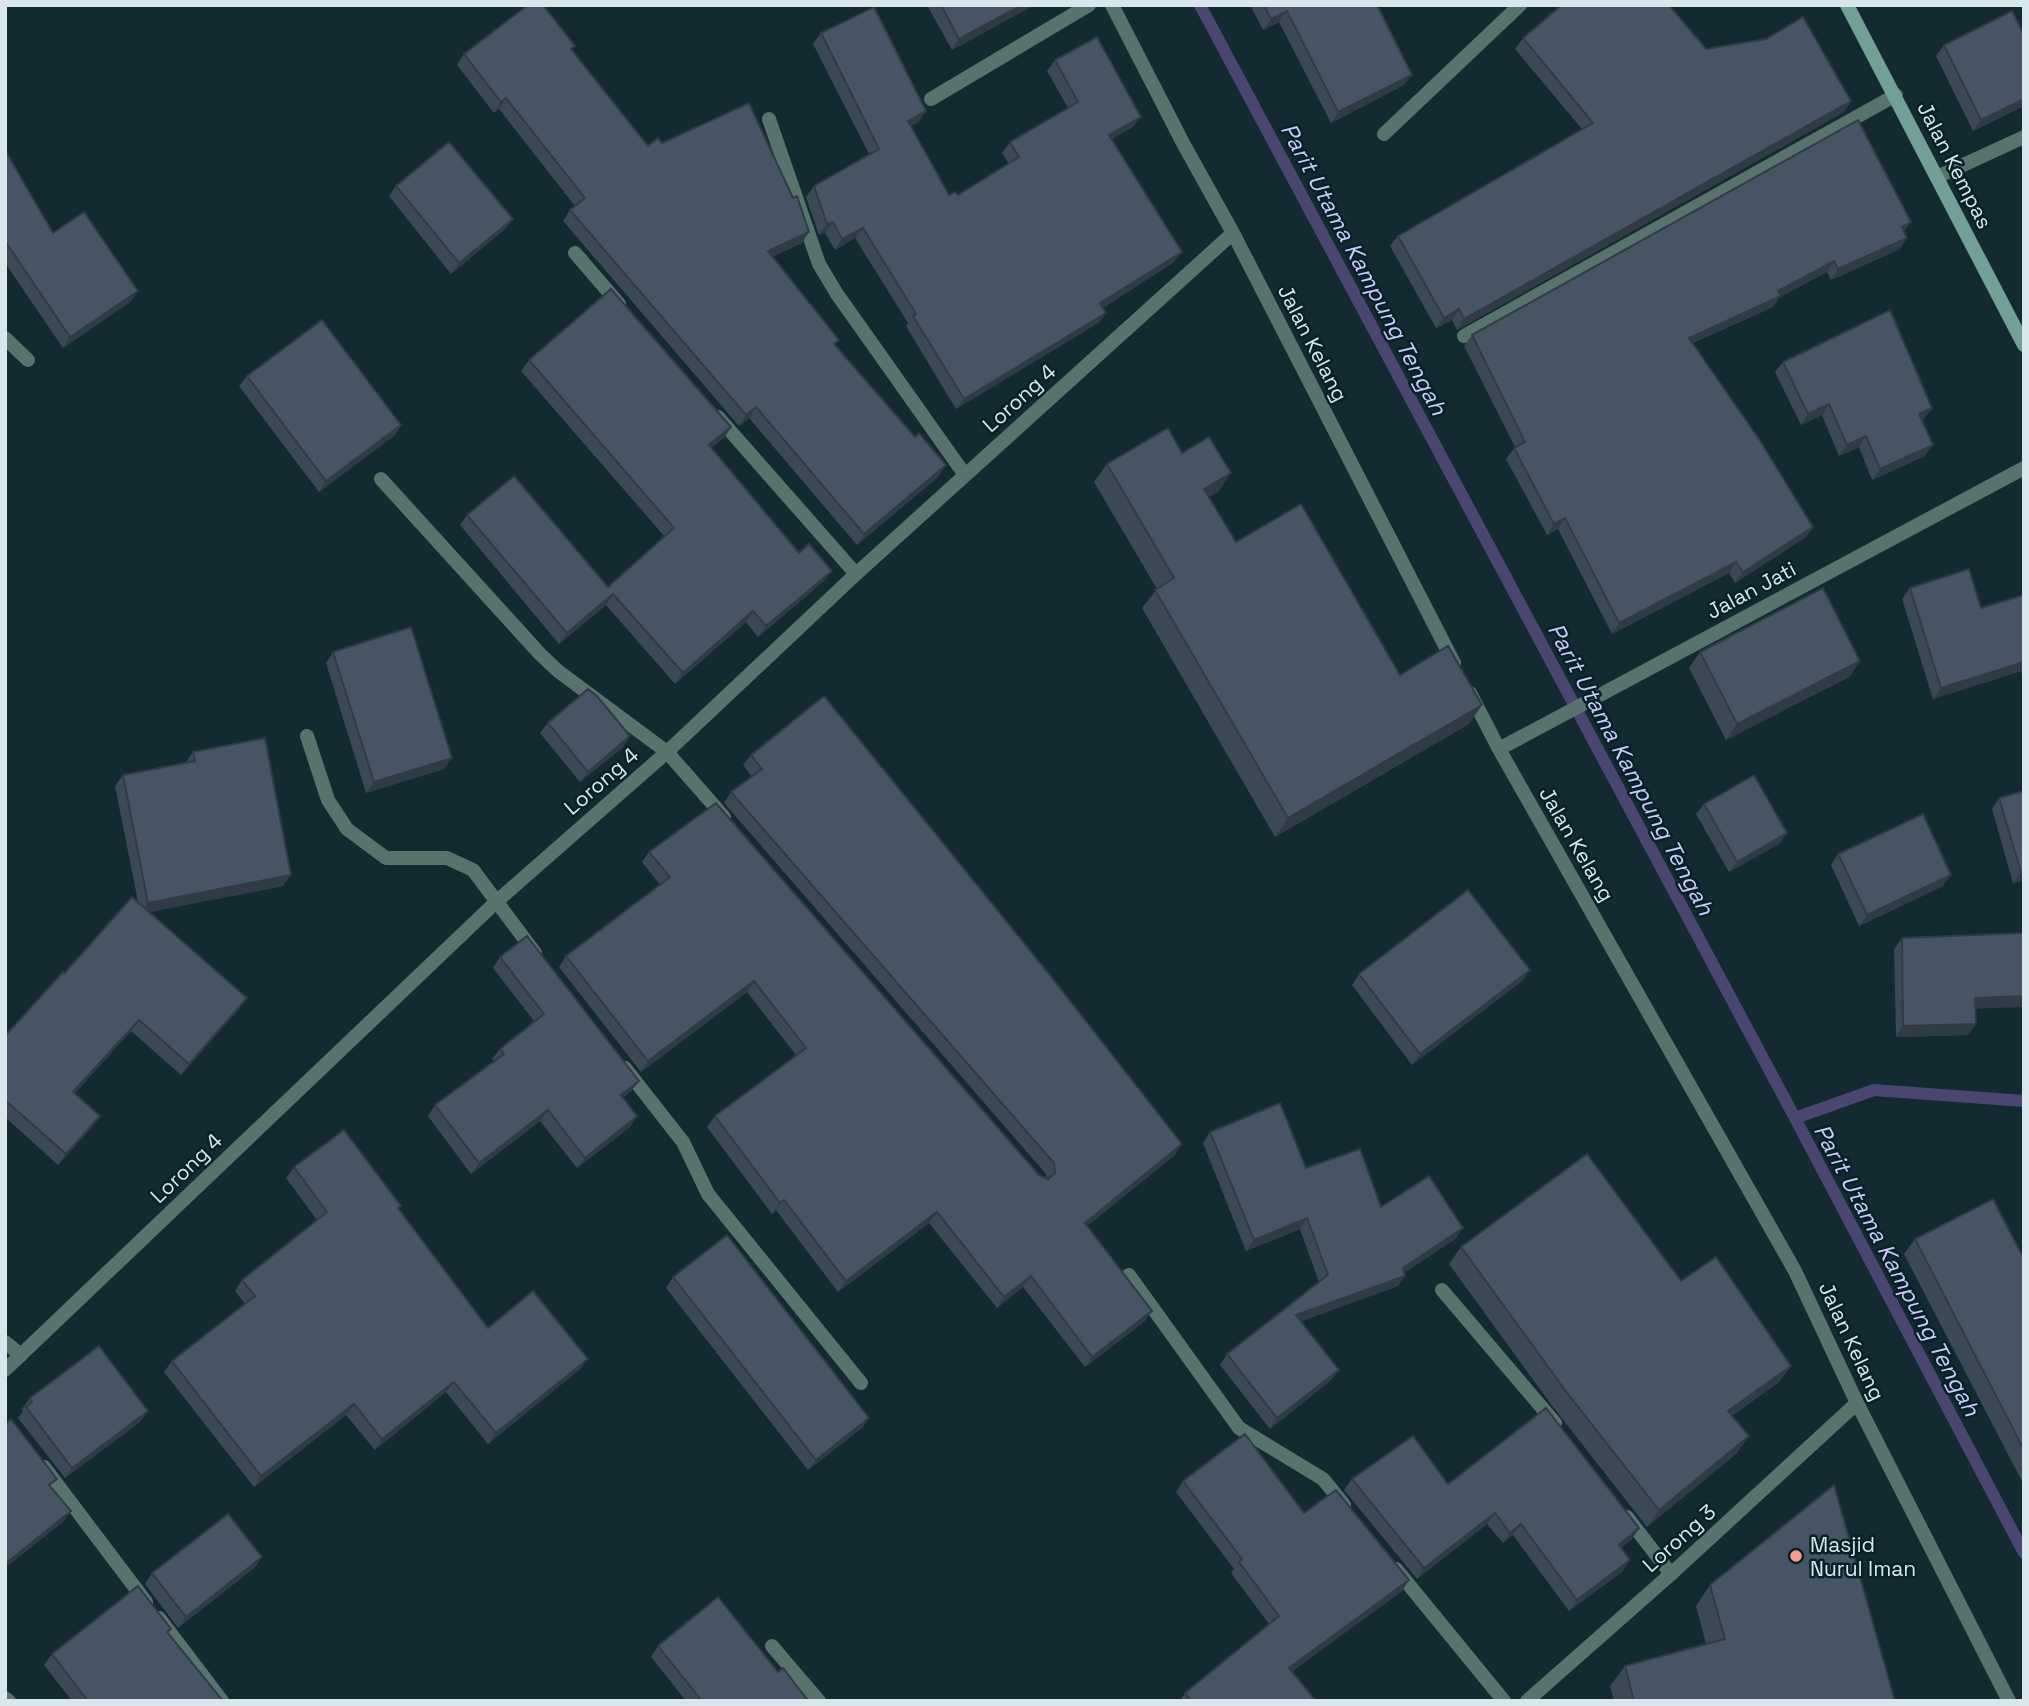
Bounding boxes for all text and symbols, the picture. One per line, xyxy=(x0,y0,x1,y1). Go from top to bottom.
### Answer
street label: Jalan Kempas xyxy=(1911,97,1999,233)
water label: Parit Utama Kampung Tengah xyxy=(1274,118,1454,421)
street label: Jalan Kelang xyxy=(1272,280,1354,406)
street label: Lorong 4 xyxy=(977,358,1061,438)
street label: Jalan Jati xyxy=(1702,555,1800,625)
water label: Parit Utama Kampung Tengah xyxy=(1541,618,1721,921)
street label: Lorong 4 xyxy=(558,741,644,821)
street label: Jalan Kelang xyxy=(1533,782,1621,906)
water label: Parit Utama Kampung Tengah xyxy=(1807,1119,1987,1422)
street label: Lorong 4 xyxy=(144,1127,228,1209)
street label: Jalan Kelang xyxy=(1813,1277,1891,1405)
street label: Lorong 3 xyxy=(1637,1498,1721,1578)
place label: Masjid Nurul Iman xyxy=(1810,1531,1916,1582)
marker: Masjid Nurul Iman xyxy=(1788,1548,1804,1564)

